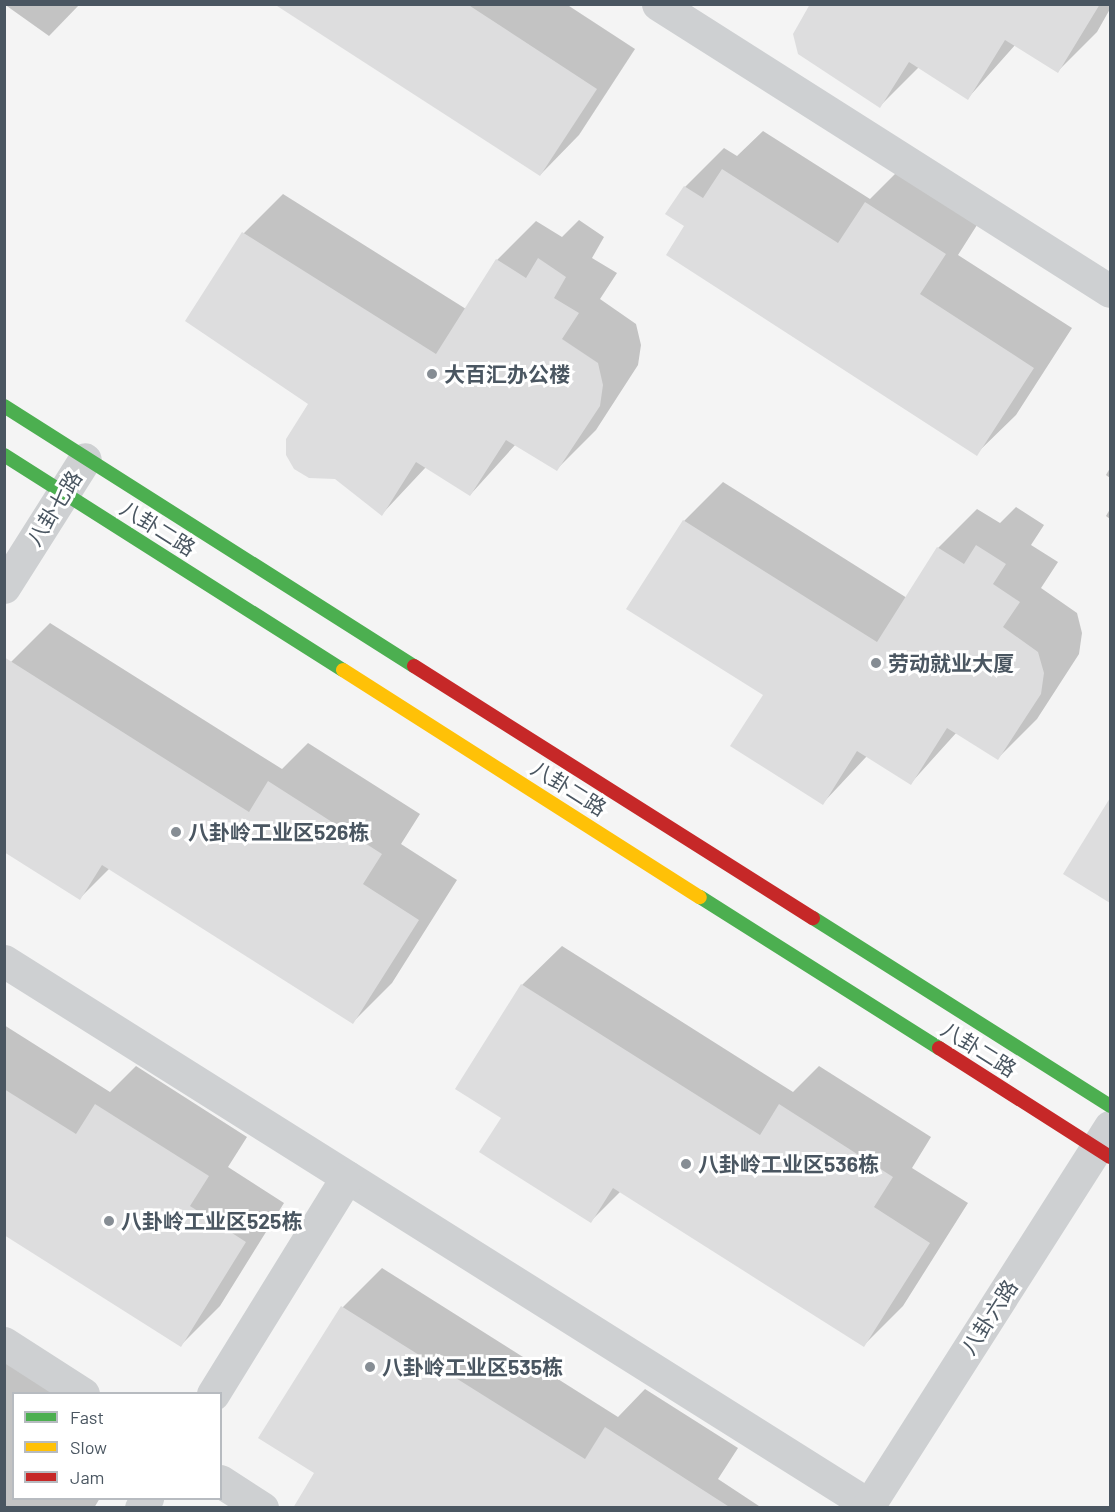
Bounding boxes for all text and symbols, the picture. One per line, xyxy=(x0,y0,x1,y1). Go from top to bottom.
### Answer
place label: 大百汇办公楼 xyxy=(444,361,570,387)
marker: 大百汇办公楼 xyxy=(425,367,439,381)
street label: 八卦七路 xyxy=(21,466,87,550)
street label: 八卦二路 xyxy=(116,495,200,561)
place label: 劳动就业大厦 xyxy=(888,650,1014,676)
marker: 劳动就业大厦 xyxy=(869,656,883,670)
street label: 八卦二路 xyxy=(527,755,611,821)
place label: 八卦岭工业区526栋 xyxy=(188,819,369,845)
marker: 八卦岭工业区526栋 xyxy=(169,825,183,839)
street label: 八卦二路 xyxy=(937,1016,1021,1082)
place label: 八卦岭工业区536栋 xyxy=(698,1151,879,1177)
marker: 八卦岭工业区536栋 xyxy=(679,1157,693,1171)
place label: 八卦岭工业区525栋 xyxy=(121,1208,302,1234)
marker: 八卦岭工业区525栋 xyxy=(102,1214,116,1228)
street label: 八卦六路 xyxy=(956,1275,1022,1359)
place label: 八卦岭工业区535栋 xyxy=(382,1354,563,1380)
marker: 八卦岭工业区535栋 xyxy=(363,1360,377,1374)
legend xyxy=(12,1392,222,1500)
text: Fast xyxy=(70,1406,104,1428)
text: Slow xyxy=(70,1436,107,1458)
text: Jam xyxy=(70,1466,104,1488)

